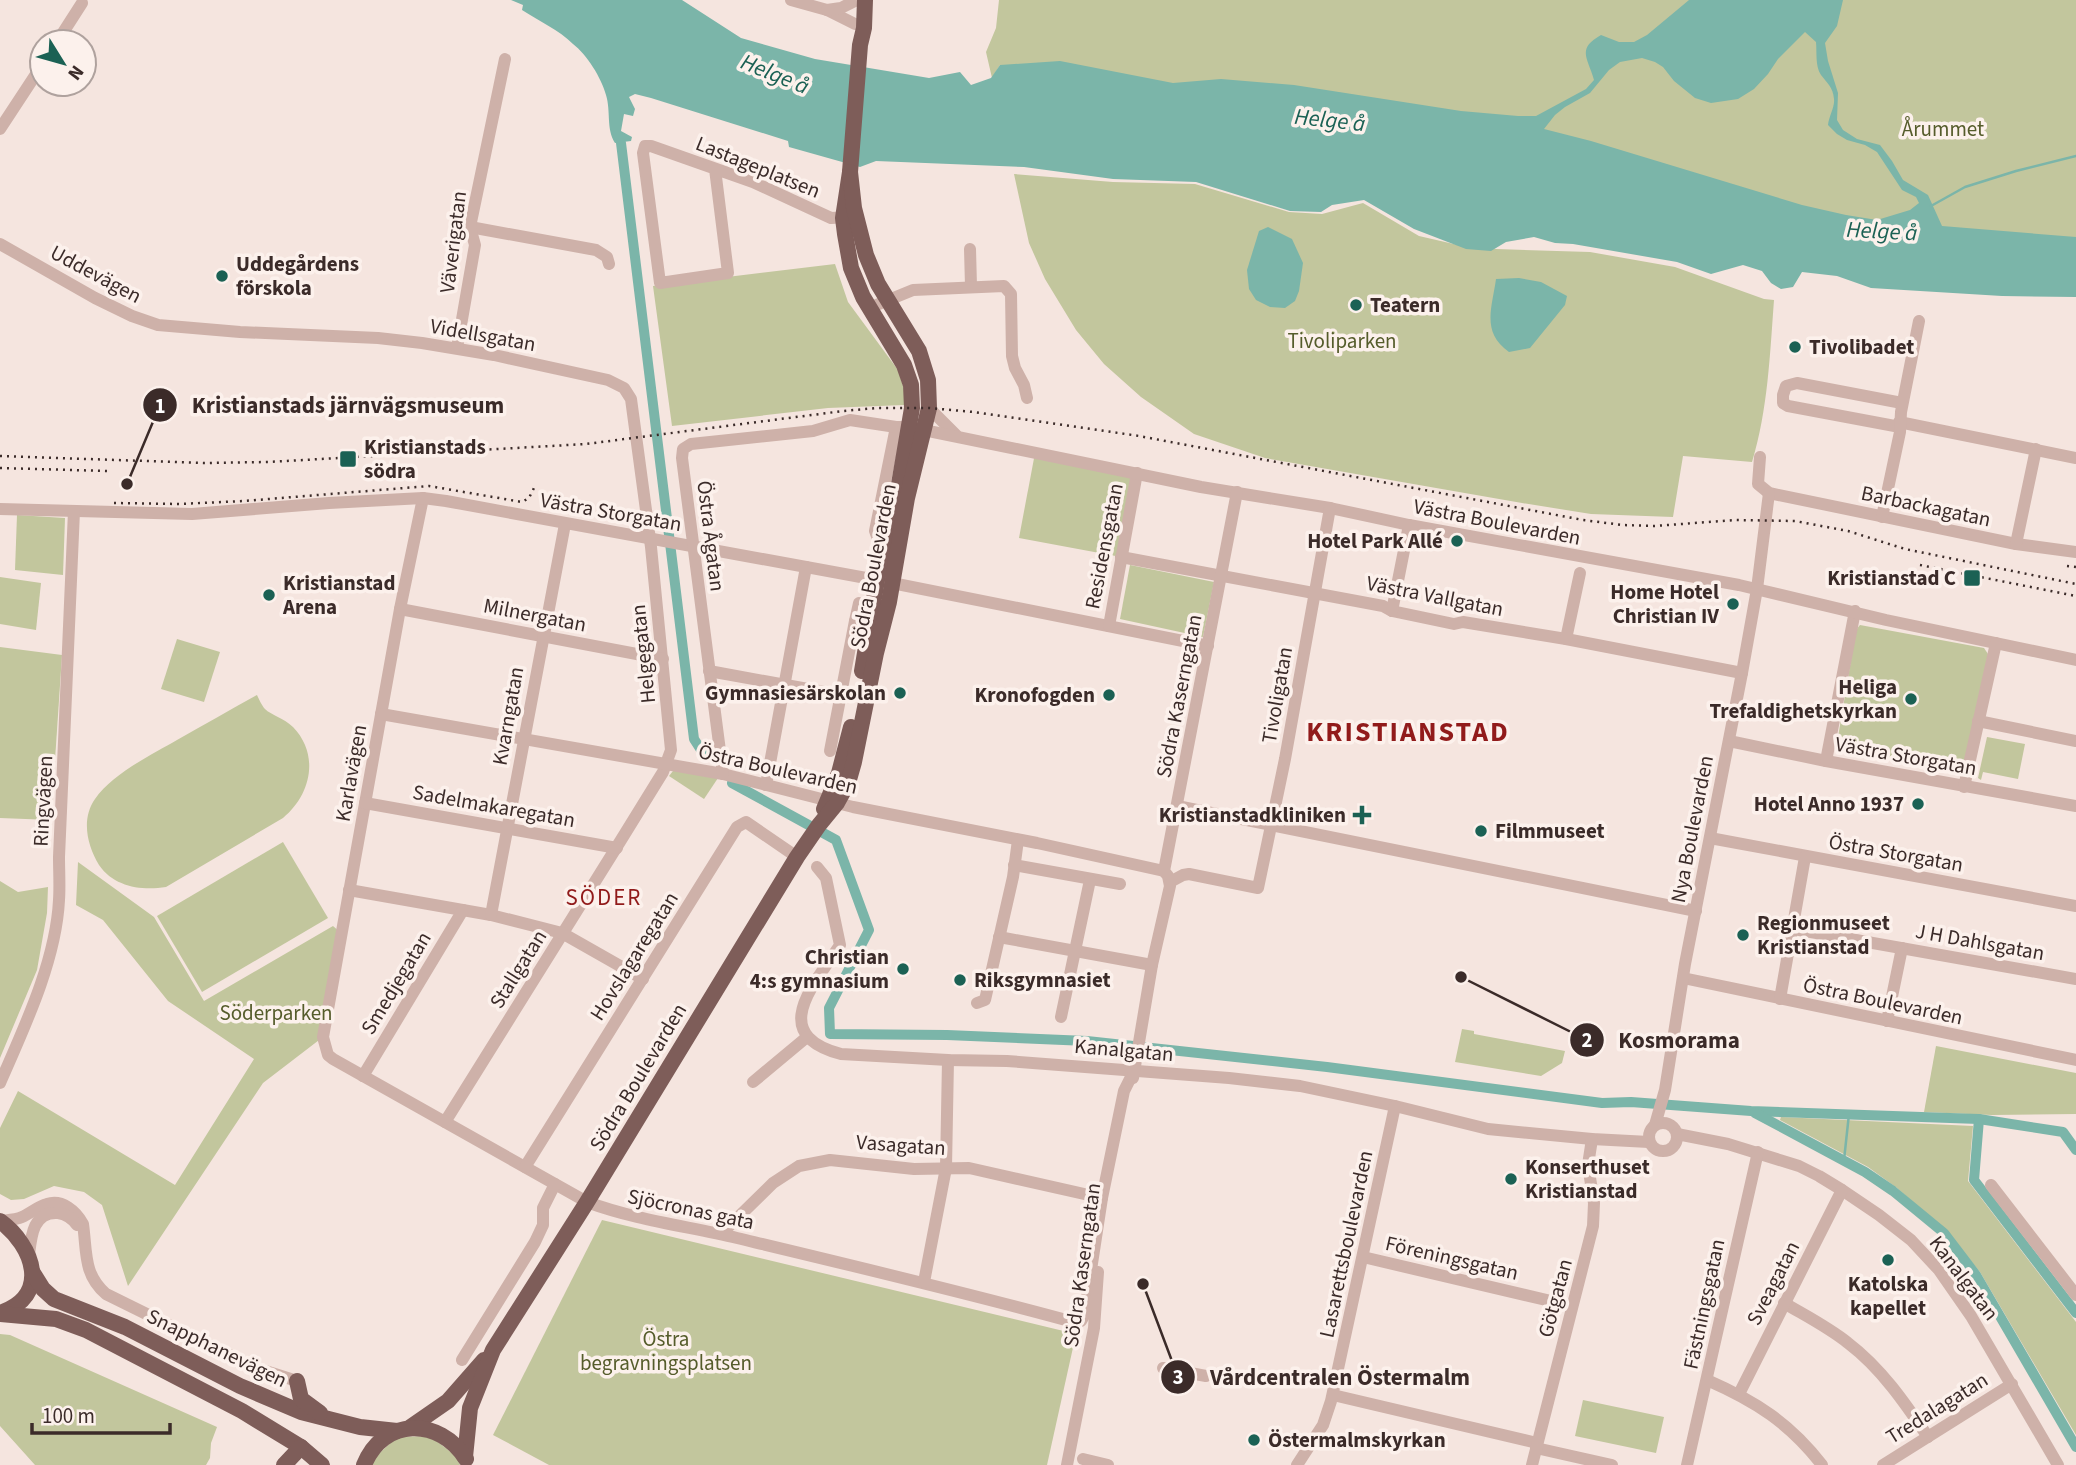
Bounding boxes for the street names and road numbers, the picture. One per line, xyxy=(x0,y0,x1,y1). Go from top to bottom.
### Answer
street label: Lastageplatsen xyxy=(691,128,825,206)
street label: Väverigatan xyxy=(432,189,474,295)
street label: Uddevägen xyxy=(45,237,147,311)
street label: Videllsgatan xyxy=(428,311,538,359)
street label: Barbackagatan xyxy=(1858,478,1994,534)
street label: Östra Ågatan xyxy=(689,479,733,593)
street label: Residensgatan xyxy=(1077,480,1131,612)
street label: Södra Boulevarden xyxy=(842,481,904,651)
street label: Västra Storgatan xyxy=(538,485,684,539)
street label: Västra Boulevarden xyxy=(1411,491,1583,553)
street label: Västra Vallgatan xyxy=(1364,568,1506,624)
street label: Milnergatan xyxy=(481,590,589,640)
street label: Helgegatan xyxy=(623,603,663,705)
street label: Södra Kaserngatan xyxy=(1148,612,1210,780)
street label: Tivoligatan xyxy=(1254,644,1300,746)
street label: Kvarngatan xyxy=(485,664,531,768)
street label: Karlavägen xyxy=(328,722,374,824)
street label: Västra Storgatan xyxy=(1833,729,1979,783)
street label: Östra Boulevarden xyxy=(695,736,861,802)
street label: Nya Boulevarden xyxy=(1663,753,1721,905)
street label: Ringvägen xyxy=(26,755,60,847)
street label: Sadelmakaregatan xyxy=(410,777,578,835)
street label: Östra Storgatan xyxy=(1826,826,1966,880)
street label: Hovslagaregatan xyxy=(582,886,686,1026)
street label: J H Dahlsgatan xyxy=(1913,916,2047,968)
street label: Stallgatan xyxy=(482,924,554,1014)
street label: Smedjegatan xyxy=(353,926,439,1040)
street label: Östra Boulevarden xyxy=(1800,969,1966,1033)
street label: Södra Boulevarden xyxy=(582,998,694,1156)
street label: Kanalgatan xyxy=(1073,1031,1175,1069)
street label: Vasagatan xyxy=(855,1127,947,1163)
street label: Lasarettsboulevarden xyxy=(1311,1148,1381,1340)
street label: Sjöcronas gata xyxy=(625,1181,757,1237)
street label: Södra Kaserngatan xyxy=(1056,1181,1108,1349)
street label: Föreningsgatan xyxy=(1382,1228,1522,1288)
street label: Kanalgatan xyxy=(1922,1229,2006,1327)
street label: Fästningsgatan xyxy=(1676,1236,1732,1372)
street label: Sveagatan xyxy=(1739,1236,1807,1330)
street label: Götgatan xyxy=(1530,1255,1580,1341)
street label: Snapphanevägen xyxy=(142,1301,292,1395)
street label: Tredalagatan xyxy=(1880,1365,1994,1451)

